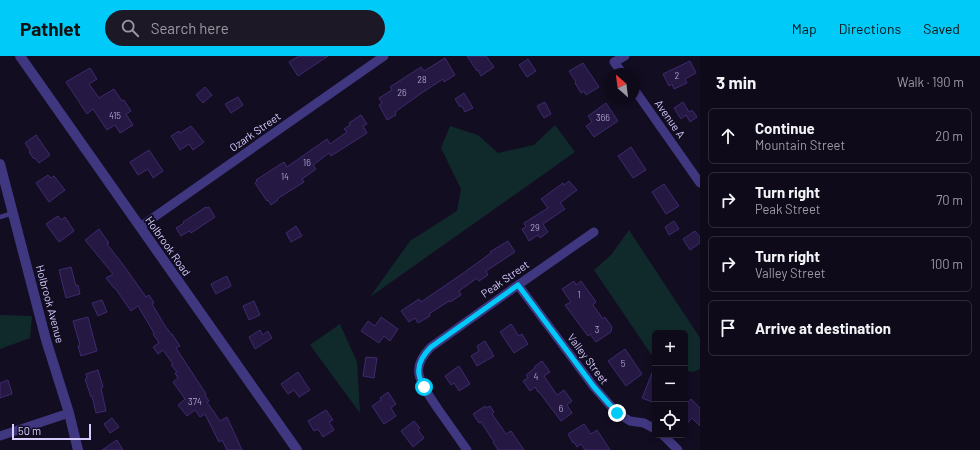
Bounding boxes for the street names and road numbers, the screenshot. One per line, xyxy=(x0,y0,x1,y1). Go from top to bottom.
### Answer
street label: Avenue A xyxy=(653,97,688,141)
street label: Ozark Street xyxy=(227,109,283,154)
street label: Holbrook Road xyxy=(143,213,194,278)
street label: Peak Street xyxy=(478,257,531,300)
street label: Holbrook Avenue xyxy=(34,263,67,344)
street label: Valley Street xyxy=(565,331,612,386)

